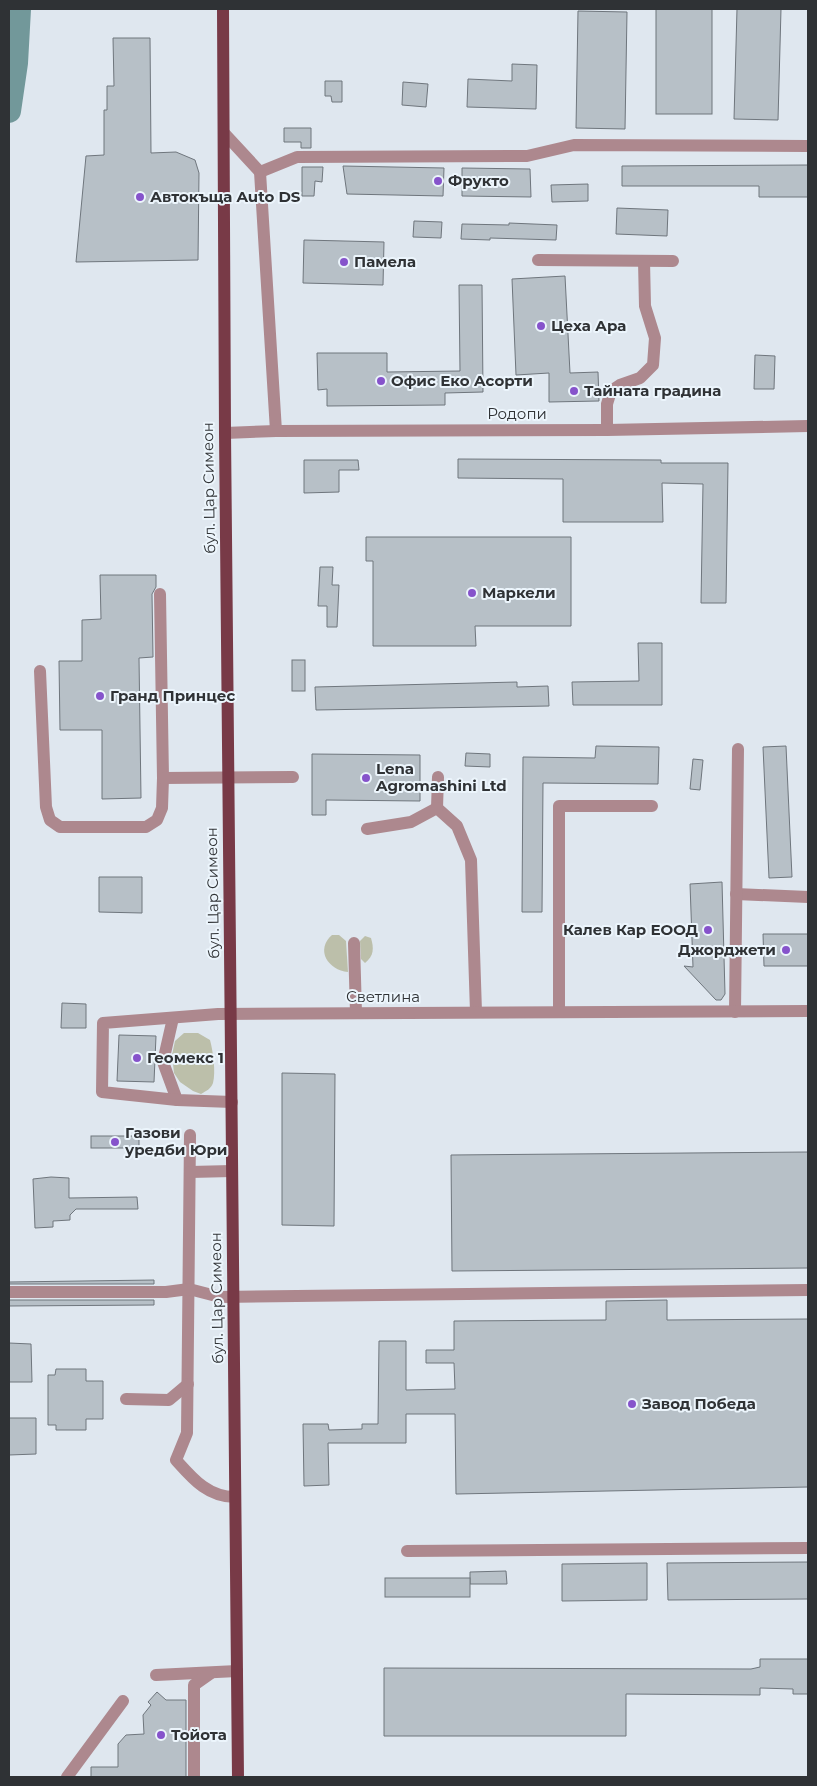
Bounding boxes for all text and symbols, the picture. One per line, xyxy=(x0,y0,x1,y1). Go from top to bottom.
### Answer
place label: Фрукто xyxy=(448,171,509,190)
marker: Фрукто xyxy=(432,175,444,187)
place label: Автокъща Auto DS xyxy=(150,187,301,206)
marker: Автокъща Auto DS xyxy=(134,191,146,203)
place label: Памела xyxy=(354,252,416,271)
marker: Памела xyxy=(338,256,350,268)
place label: Цеха Ара xyxy=(551,316,626,335)
marker: Цеха Ара xyxy=(535,320,547,332)
place label: Офис Еко Асорти xyxy=(391,371,533,390)
marker: Офис Еко Асорти xyxy=(375,375,387,387)
place label: Тайната градина xyxy=(584,381,721,400)
marker: Тайната градина xyxy=(568,385,580,397)
street label: Родопи xyxy=(487,404,547,423)
street label: бул. Цар Симеон xyxy=(198,422,219,554)
place label: Маркели xyxy=(482,583,556,602)
marker: Маркели xyxy=(466,587,478,599)
place label: Гранд Принцес xyxy=(110,686,235,705)
marker: Гранд Принцес xyxy=(94,690,106,702)
place label: Lena Agromashini Ltd xyxy=(375,759,507,795)
marker: Lena Agromashini Ltd xyxy=(360,772,372,784)
street label: бул. Цар Симеон xyxy=(202,827,223,959)
place label: Калев Кар ЕООД xyxy=(563,920,699,939)
marker: Калев Кар ЕООД xyxy=(702,924,714,936)
place label: Джорджети xyxy=(678,940,776,959)
marker: Джорджети xyxy=(780,944,792,956)
street label: Светлина xyxy=(346,987,420,1006)
place label: Геомекс 1 xyxy=(147,1048,224,1067)
marker: Геомекс 1 xyxy=(131,1052,143,1064)
place label: Газови уредби Юри xyxy=(124,1123,227,1159)
marker: Газови уредби Юри xyxy=(109,1136,121,1148)
street label: бул. Цар Симеон xyxy=(206,1232,227,1364)
place label: Завод Победа xyxy=(641,1394,756,1413)
marker: Завод Победа xyxy=(626,1398,638,1410)
place label: Тойота xyxy=(171,1725,227,1744)
marker: Тойота xyxy=(155,1729,167,1741)

